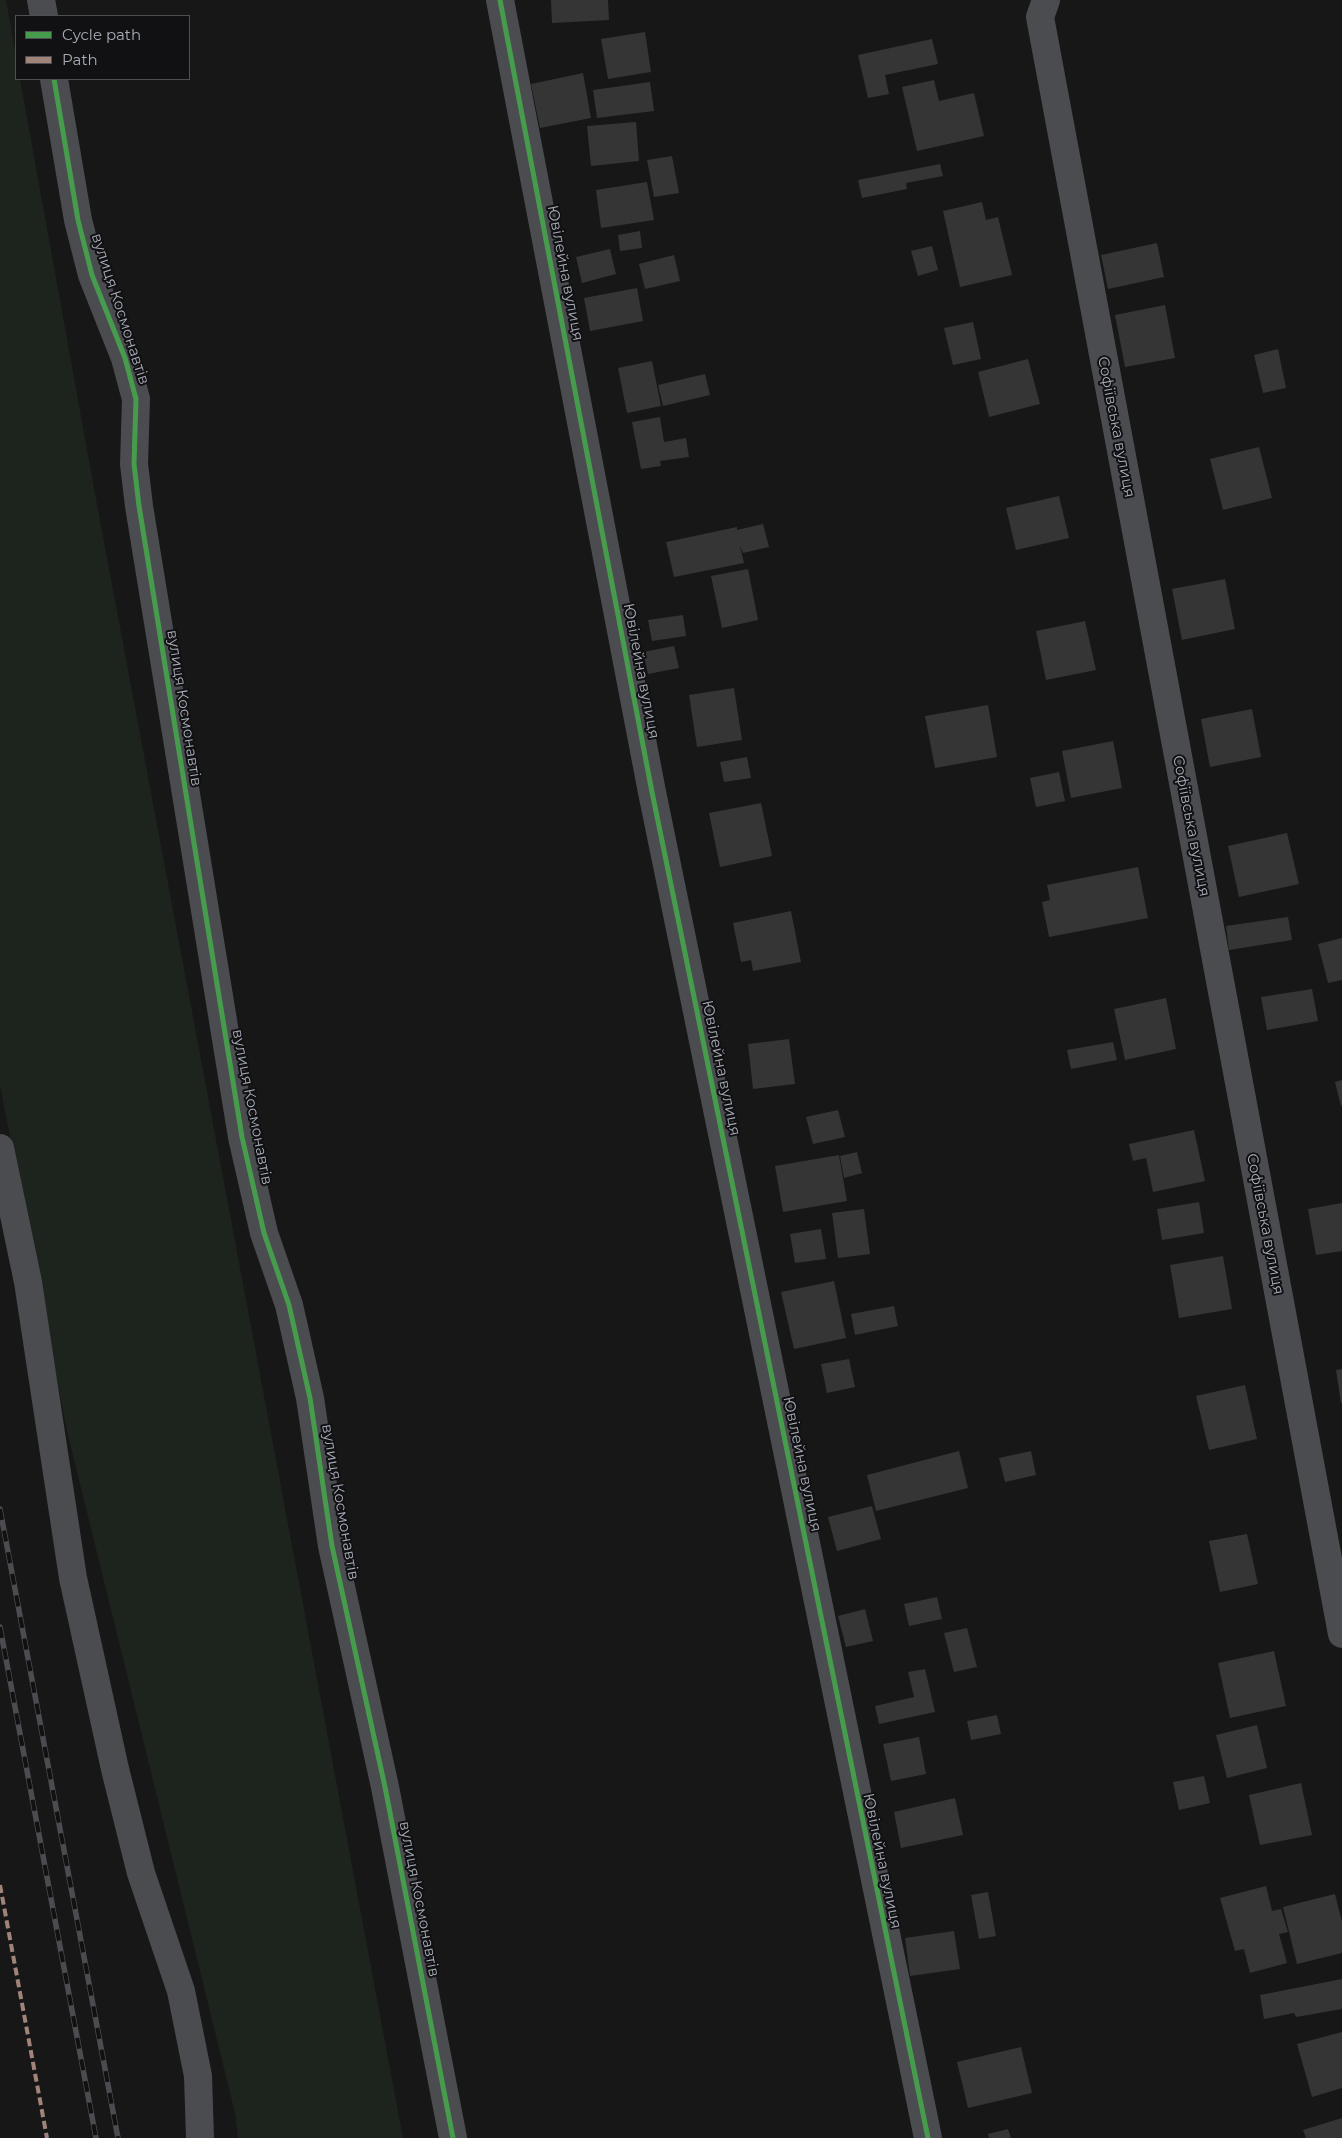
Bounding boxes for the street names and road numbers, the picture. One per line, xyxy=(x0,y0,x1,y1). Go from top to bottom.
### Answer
street label: Ювілейна вулиця xyxy=(543,204,587,342)
street label: вулиця Космонавтів xyxy=(87,231,153,387)
street label: Софіївська вулиця xyxy=(1093,355,1139,499)
street label: Ювілейна вулиця xyxy=(619,602,663,740)
street label: вулиця Космонавтів xyxy=(163,629,205,787)
street label: Софіївська вулиця xyxy=(1168,754,1214,898)
street label: Ювілейна вулиця xyxy=(698,999,744,1137)
street label: вулиця Космонавтів xyxy=(228,1028,276,1186)
street label: Софіївська вулиця xyxy=(1242,1152,1288,1296)
street label: Ювілейна вулиця xyxy=(779,1395,825,1533)
street label: вулиця Космонавтів xyxy=(317,1423,363,1581)
street label: Ювілейна вулиця xyxy=(859,1792,905,1930)
street label: вулиця Космонавтів xyxy=(395,1820,443,1978)

